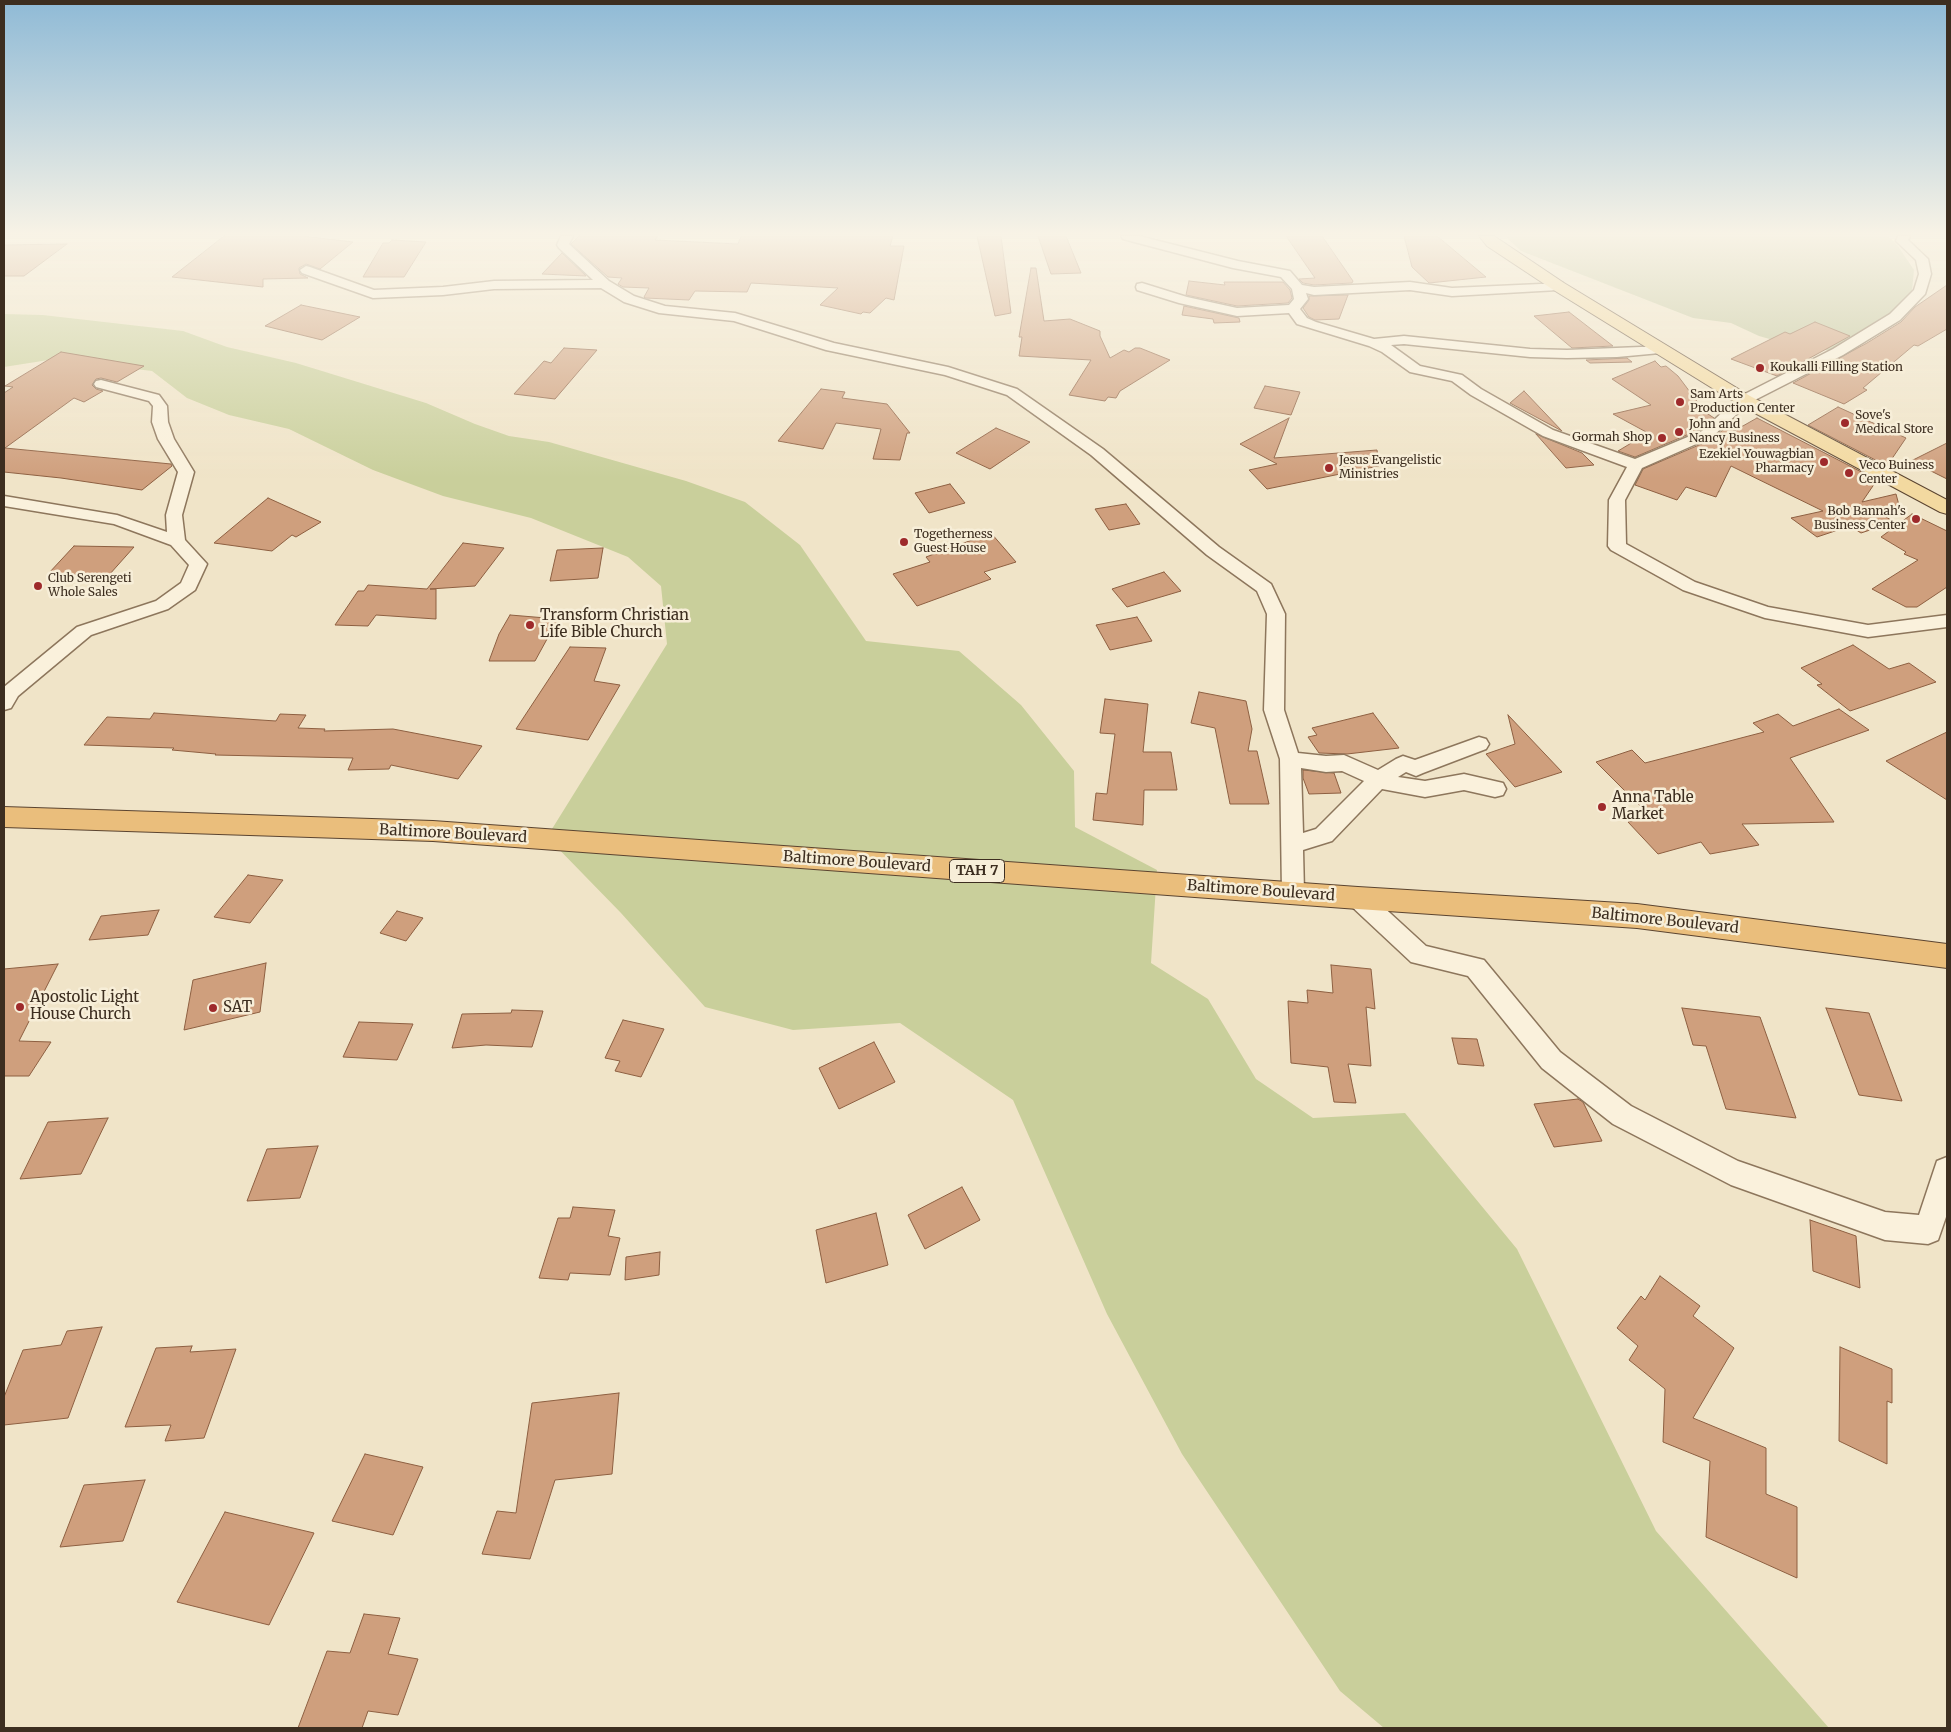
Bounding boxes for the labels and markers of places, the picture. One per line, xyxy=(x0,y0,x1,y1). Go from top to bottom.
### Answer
place label: Koukalli Filling Station xyxy=(1770,361,1903,375)
marker: Koukalli Filling Station xyxy=(1754,362,1766,374)
place label: Sam Arts Production Center xyxy=(1690,388,1795,416)
marker: Sam Arts Production Center xyxy=(1674,396,1686,408)
place label: Sove's Medical Store xyxy=(1855,409,1933,437)
marker: Sove's Medical Store xyxy=(1839,417,1851,429)
place label: John and Nancy Business xyxy=(1689,418,1780,446)
marker: John and Nancy Business xyxy=(1673,426,1685,438)
place label: Gormah Shop xyxy=(1572,431,1652,445)
marker: Gormah Shop xyxy=(1656,432,1668,444)
place label: Ezekiel Youwagbian Pharmacy xyxy=(1699,448,1814,476)
place label: Jesus Evangelistic Ministries xyxy=(1339,454,1441,482)
marker: Ezekiel Youwagbian Pharmacy xyxy=(1818,456,1830,468)
place label: Veco Buiness Center xyxy=(1859,459,1934,487)
marker: Jesus Evangelistic Ministries xyxy=(1323,462,1335,474)
marker: Veco Buiness Center xyxy=(1843,467,1855,479)
place label: Bob Bannah's Business Center xyxy=(1814,505,1906,533)
marker: Bob Bannah's Business Center xyxy=(1910,513,1922,525)
place label: Togetherness Guest House xyxy=(914,528,993,556)
marker: Togetherness Guest House xyxy=(898,536,910,548)
place label: Club Serengeti Whole Sales xyxy=(48,572,132,600)
marker: Club Serengeti Whole Sales xyxy=(32,580,44,592)
place label: Transform Christian Life Bible Church xyxy=(540,607,689,642)
marker: Transform Christian Life Bible Church xyxy=(524,619,536,631)
place label: Anna Table Market xyxy=(1612,789,1694,824)
marker: Anna Table Market xyxy=(1596,801,1608,813)
place label: Apostolic Light House Church xyxy=(30,989,139,1024)
place label: SAT xyxy=(223,999,252,1017)
marker: Apostolic Light House Church xyxy=(14,1001,26,1013)
marker: SAT xyxy=(207,1002,219,1014)

